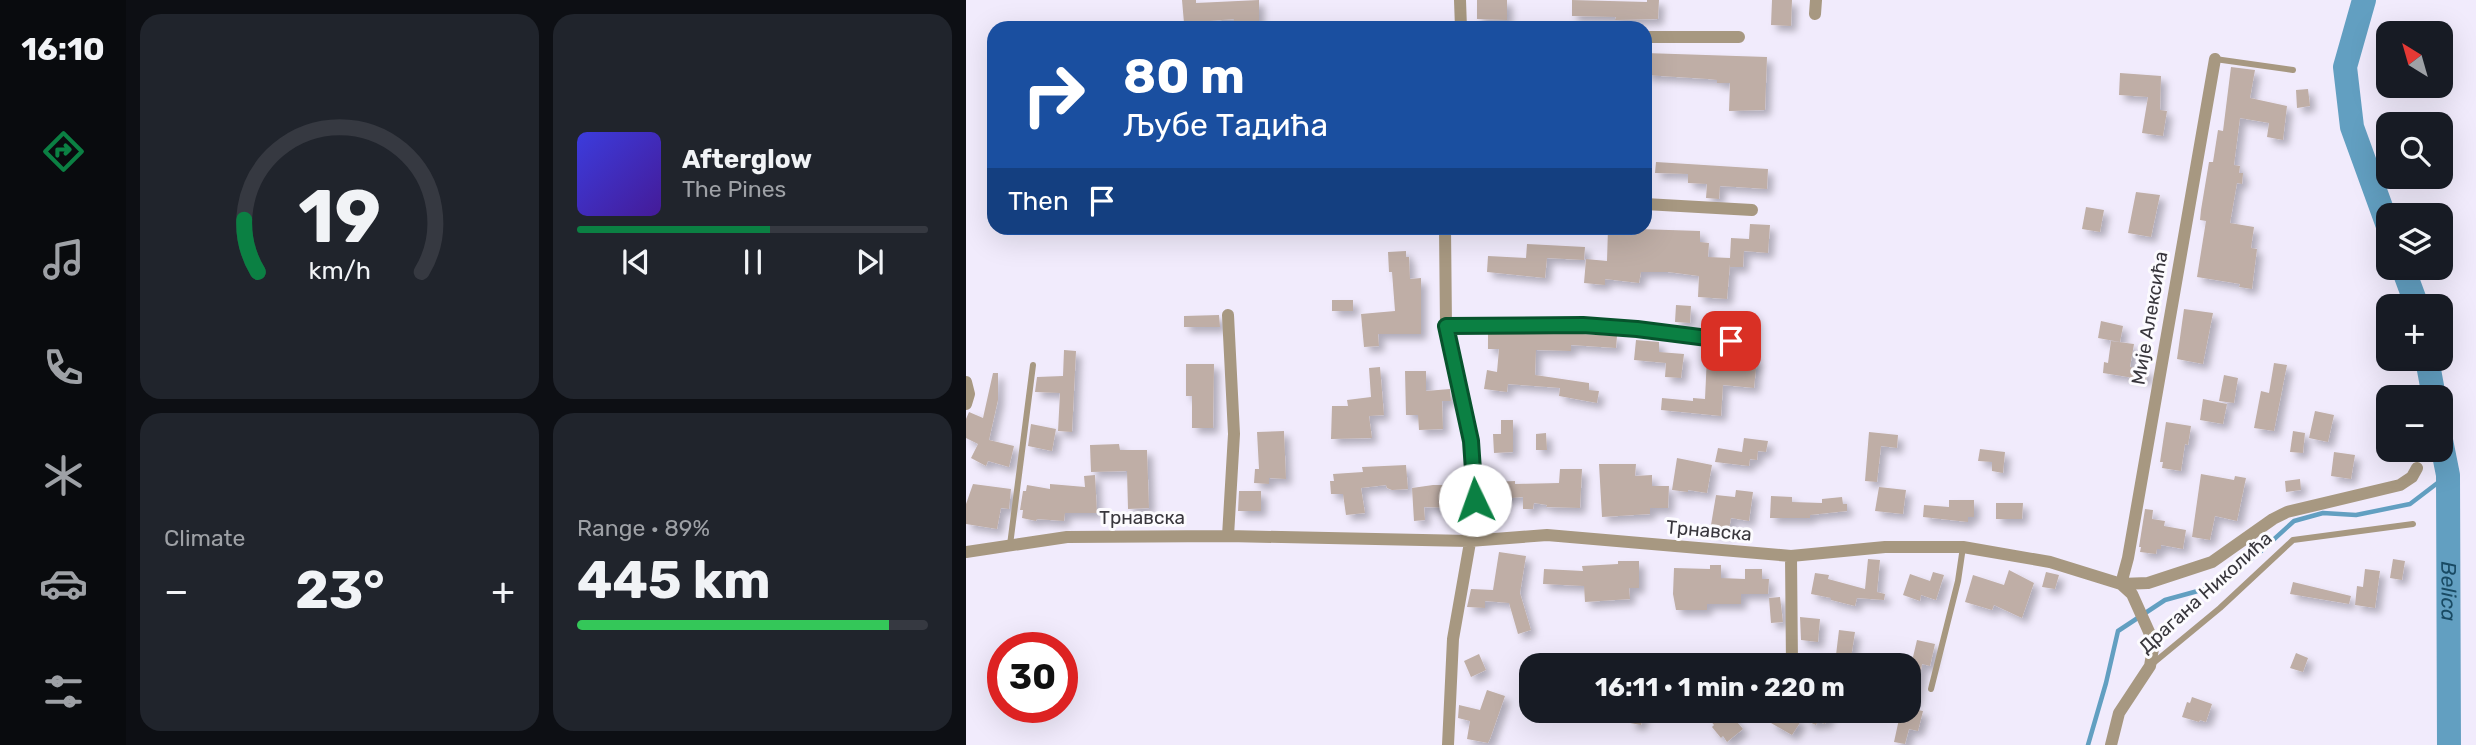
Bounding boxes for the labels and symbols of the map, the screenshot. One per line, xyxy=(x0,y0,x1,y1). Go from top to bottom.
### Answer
north arrow xyxy=(2376,21,2454,98)
street label: Мије Алексића xyxy=(2126,250,2173,387)
pin xyxy=(1701,311,1761,371)
position arrow xyxy=(1438,463,1512,537)
street label: Трнавска xyxy=(1099,506,1185,529)
street label: Трнавска xyxy=(1665,515,1753,546)
street label: Драгана Николића xyxy=(2134,527,2277,658)
water label: Belica xyxy=(2436,561,2462,621)
speed limit sign: 30 xyxy=(987,632,1078,723)

